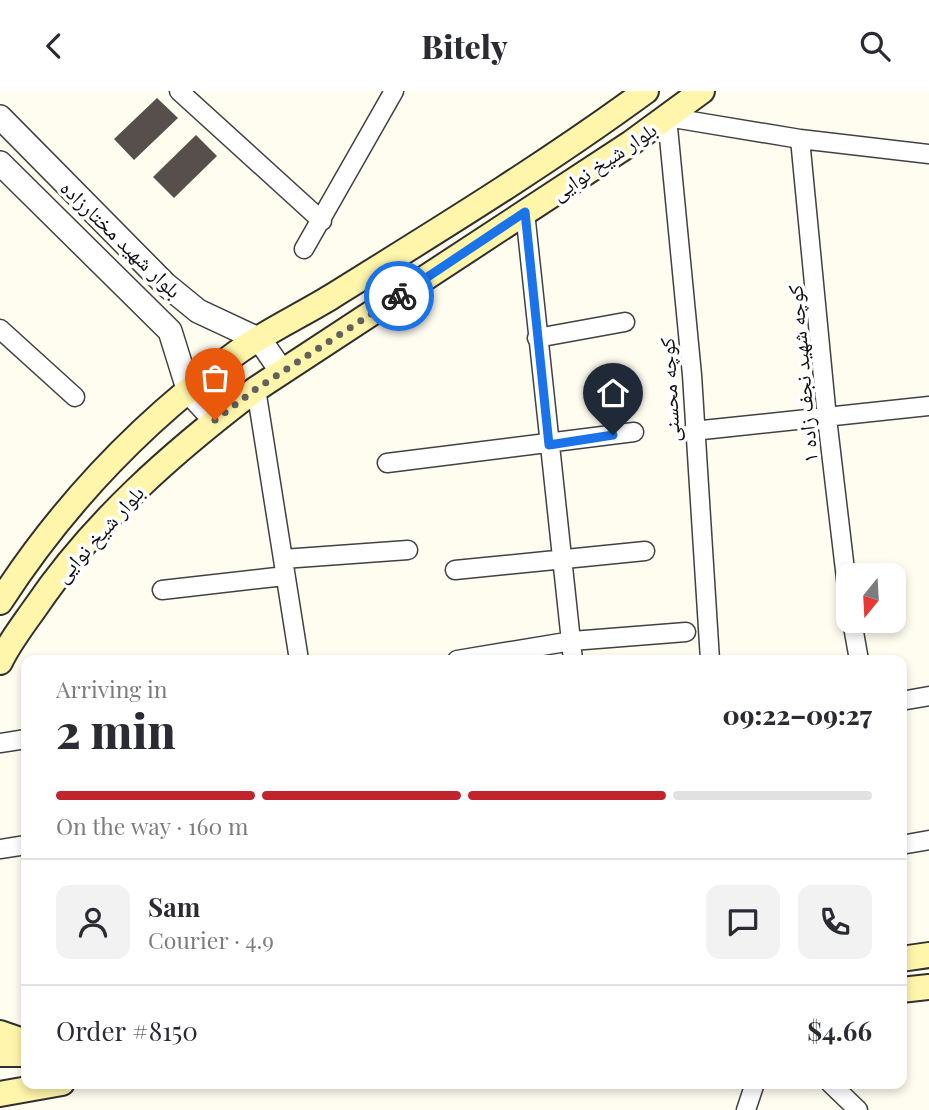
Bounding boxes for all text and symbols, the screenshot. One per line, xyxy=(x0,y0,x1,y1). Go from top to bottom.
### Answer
text: Bitely xyxy=(421,24,508,67)
icon: back xyxy=(35,27,73,65)
icon: search xyxy=(856,27,894,65)
street label: بلوار شیخ نوایی xyxy=(545,114,662,207)
street label: بلوار شهید مختارزاده xyxy=(55,173,189,303)
courier xyxy=(364,261,434,331)
icon: bike xyxy=(380,277,418,315)
street label: کوچه شهید نجف زاده ۱ xyxy=(779,284,823,464)
street label: کوچه محسنی xyxy=(651,337,686,443)
pin xyxy=(185,348,245,420)
icon: bag xyxy=(196,359,234,397)
pin xyxy=(583,363,643,435)
icon: home xyxy=(594,374,632,412)
street label: بلوار شیخ نوایی xyxy=(47,478,150,588)
north arrow xyxy=(836,563,906,633)
map controls xyxy=(836,563,906,633)
text: Arriving in xyxy=(56,673,168,704)
text: 09:22–09:27 xyxy=(723,697,872,732)
text: 2 min xyxy=(56,699,176,761)
text: On the way · 160 m xyxy=(56,810,248,841)
button: person xyxy=(56,885,130,959)
button: chat xyxy=(706,885,780,959)
button: phone xyxy=(798,885,872,959)
text: Sam xyxy=(148,889,200,924)
text: Courier · 4.9 xyxy=(148,924,274,955)
text: Order #8150 xyxy=(56,1013,198,1048)
text: $4.66 xyxy=(807,1013,872,1048)

